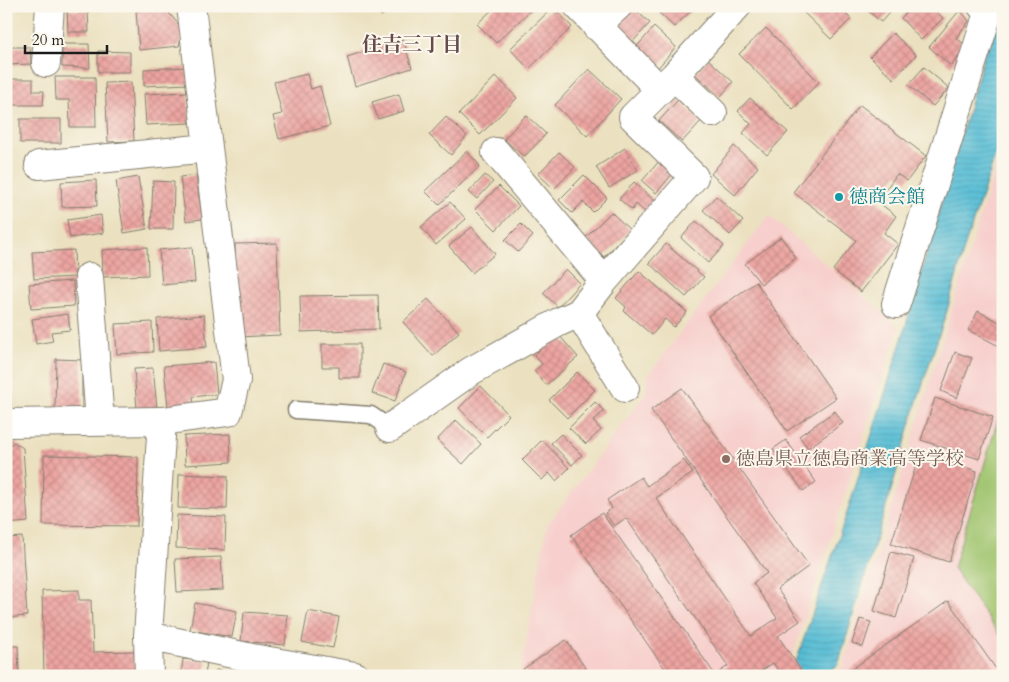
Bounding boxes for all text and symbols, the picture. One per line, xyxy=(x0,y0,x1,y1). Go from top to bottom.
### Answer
scale bar xyxy=(25,22,108,54)
text: 20 m xyxy=(32,30,64,50)
district label: 住吉三丁目 xyxy=(362,31,462,58)
place label: 徳商会館 xyxy=(849,184,925,210)
marker: 徳商会館 xyxy=(833,191,845,203)
place label: 徳島県立徳島商業高等学校 xyxy=(736,446,964,472)
marker: 徳島県立徳島商業高等学校 xyxy=(720,453,732,465)

